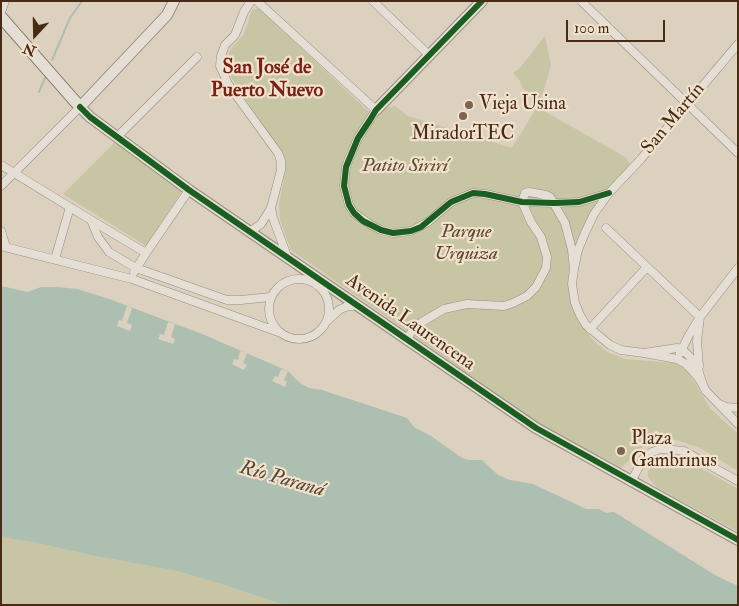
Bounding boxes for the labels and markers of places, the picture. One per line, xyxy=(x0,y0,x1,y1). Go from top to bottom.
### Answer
place label: Vieja Usina xyxy=(479,94,566,116)
marker: Vieja Usina xyxy=(463,99,475,111)
marker: MiradorTEC xyxy=(457,110,469,122)
place label: MiradorTEC xyxy=(411,124,515,146)
place label: Plaza Gambrinus xyxy=(631,429,717,473)
marker: Plaza Gambrinus xyxy=(615,445,627,457)

